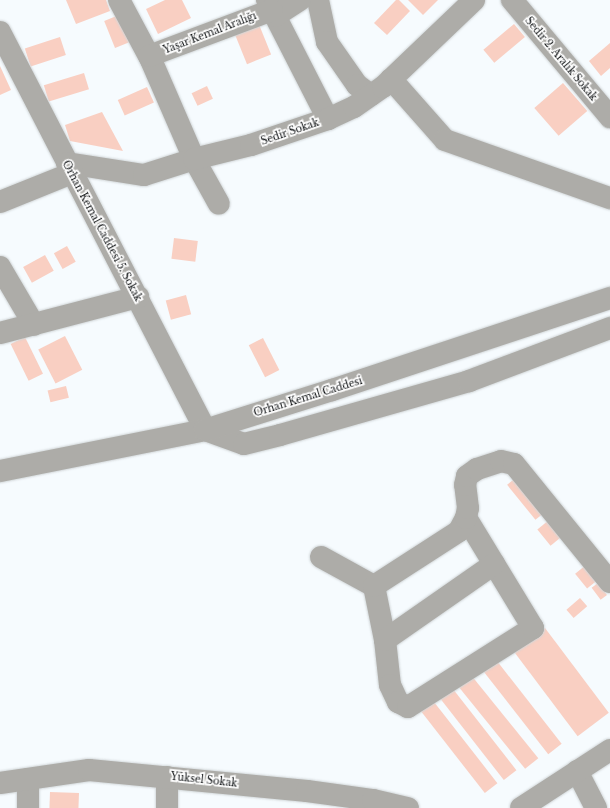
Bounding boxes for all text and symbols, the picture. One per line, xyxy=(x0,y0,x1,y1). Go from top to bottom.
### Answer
street label: Yaşar Kemal Aralığı xyxy=(161,10,259,56)
street label: Sedir 2. Aralık Sokak xyxy=(522,14,600,104)
street label: Sedir Sokak xyxy=(259,116,321,148)
street label: Orhan Kemal Caddesi 5. Sokak xyxy=(60,159,144,303)
street label: Orhan Kemal Caddesi xyxy=(252,375,364,419)
street label: Yüksel Sokak xyxy=(170,771,238,789)

